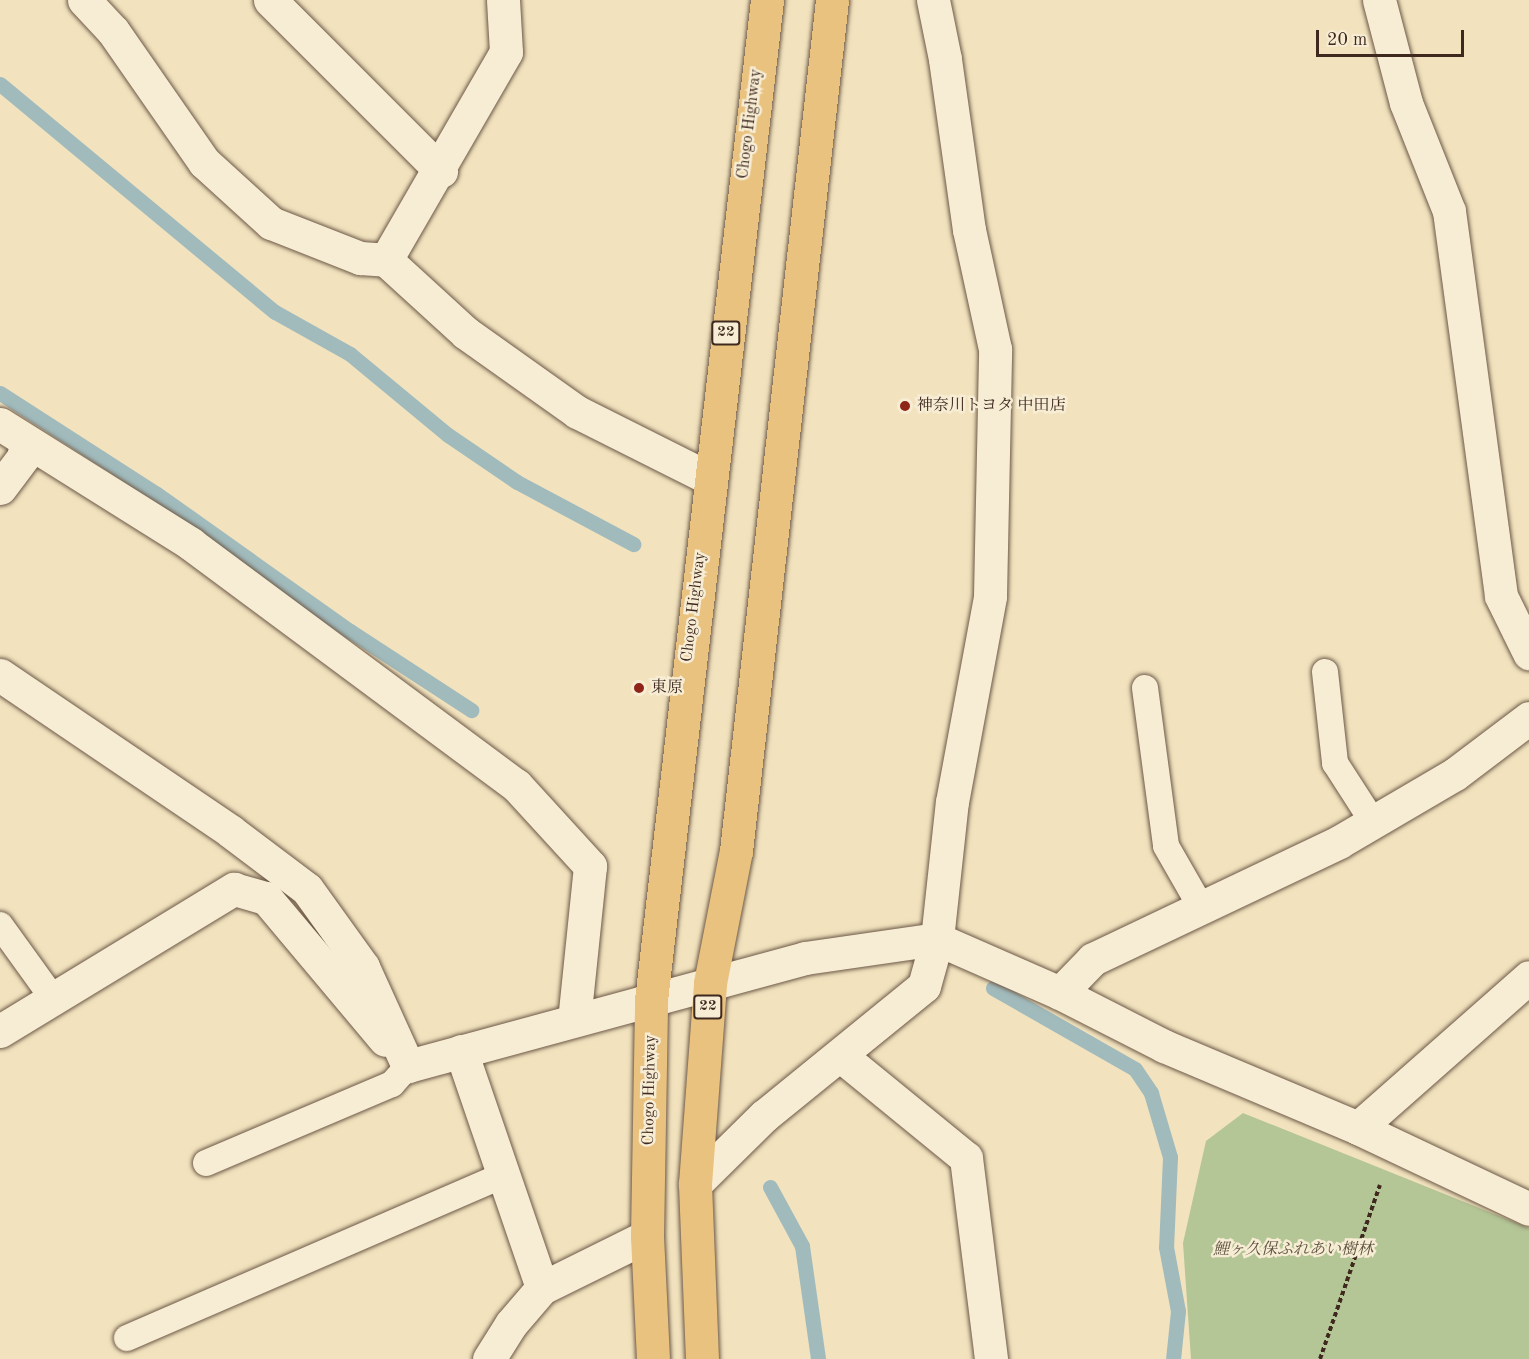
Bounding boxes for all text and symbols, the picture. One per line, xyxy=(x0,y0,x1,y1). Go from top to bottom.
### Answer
scale bar xyxy=(1319,18,1468,56)
text: 20 m xyxy=(1327,31,1367,49)
street label: Chogo Highway xyxy=(734,68,766,180)
road number: 22 xyxy=(711,321,741,345)
place label: 神奈川トヨタ 中田店 xyxy=(917,396,1065,416)
marker: 神奈川トヨタ 中田店 xyxy=(898,399,912,413)
street label: Chogo Highway xyxy=(678,551,710,663)
place label: 東原 xyxy=(651,678,683,698)
marker: 東原 xyxy=(632,681,646,695)
road number: 22 xyxy=(693,995,723,1019)
street label: Chogo Highway xyxy=(639,1034,661,1146)
park label: 鯉ヶ久保ふれあい樹林 xyxy=(1213,1240,1373,1260)

